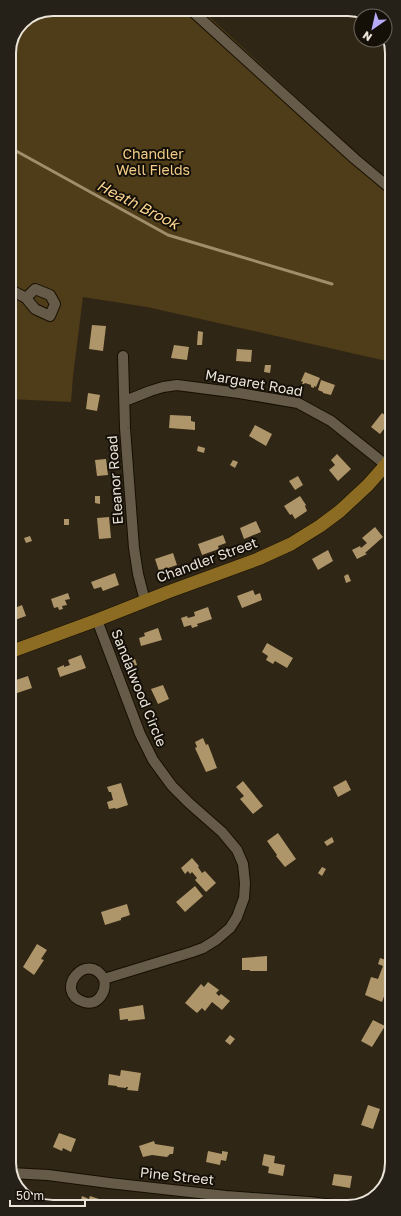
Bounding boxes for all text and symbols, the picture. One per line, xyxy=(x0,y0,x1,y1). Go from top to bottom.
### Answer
north arrow xyxy=(353,8,393,48)
text: N xyxy=(360,29,374,44)
park label: Chandler Well Fields xyxy=(116,145,190,178)
water label: Heath Brook xyxy=(94,176,184,233)
street label: Margaret Road xyxy=(204,366,304,399)
street label: Eleanor Road xyxy=(103,435,126,525)
street label: Chandler Street xyxy=(154,533,260,586)
street label: Sandalwood Circle xyxy=(108,627,171,749)
street label: Pine Street xyxy=(139,1163,215,1188)
scale bar xyxy=(10,1182,85,1208)
text: 50 m xyxy=(16,1188,44,1203)

